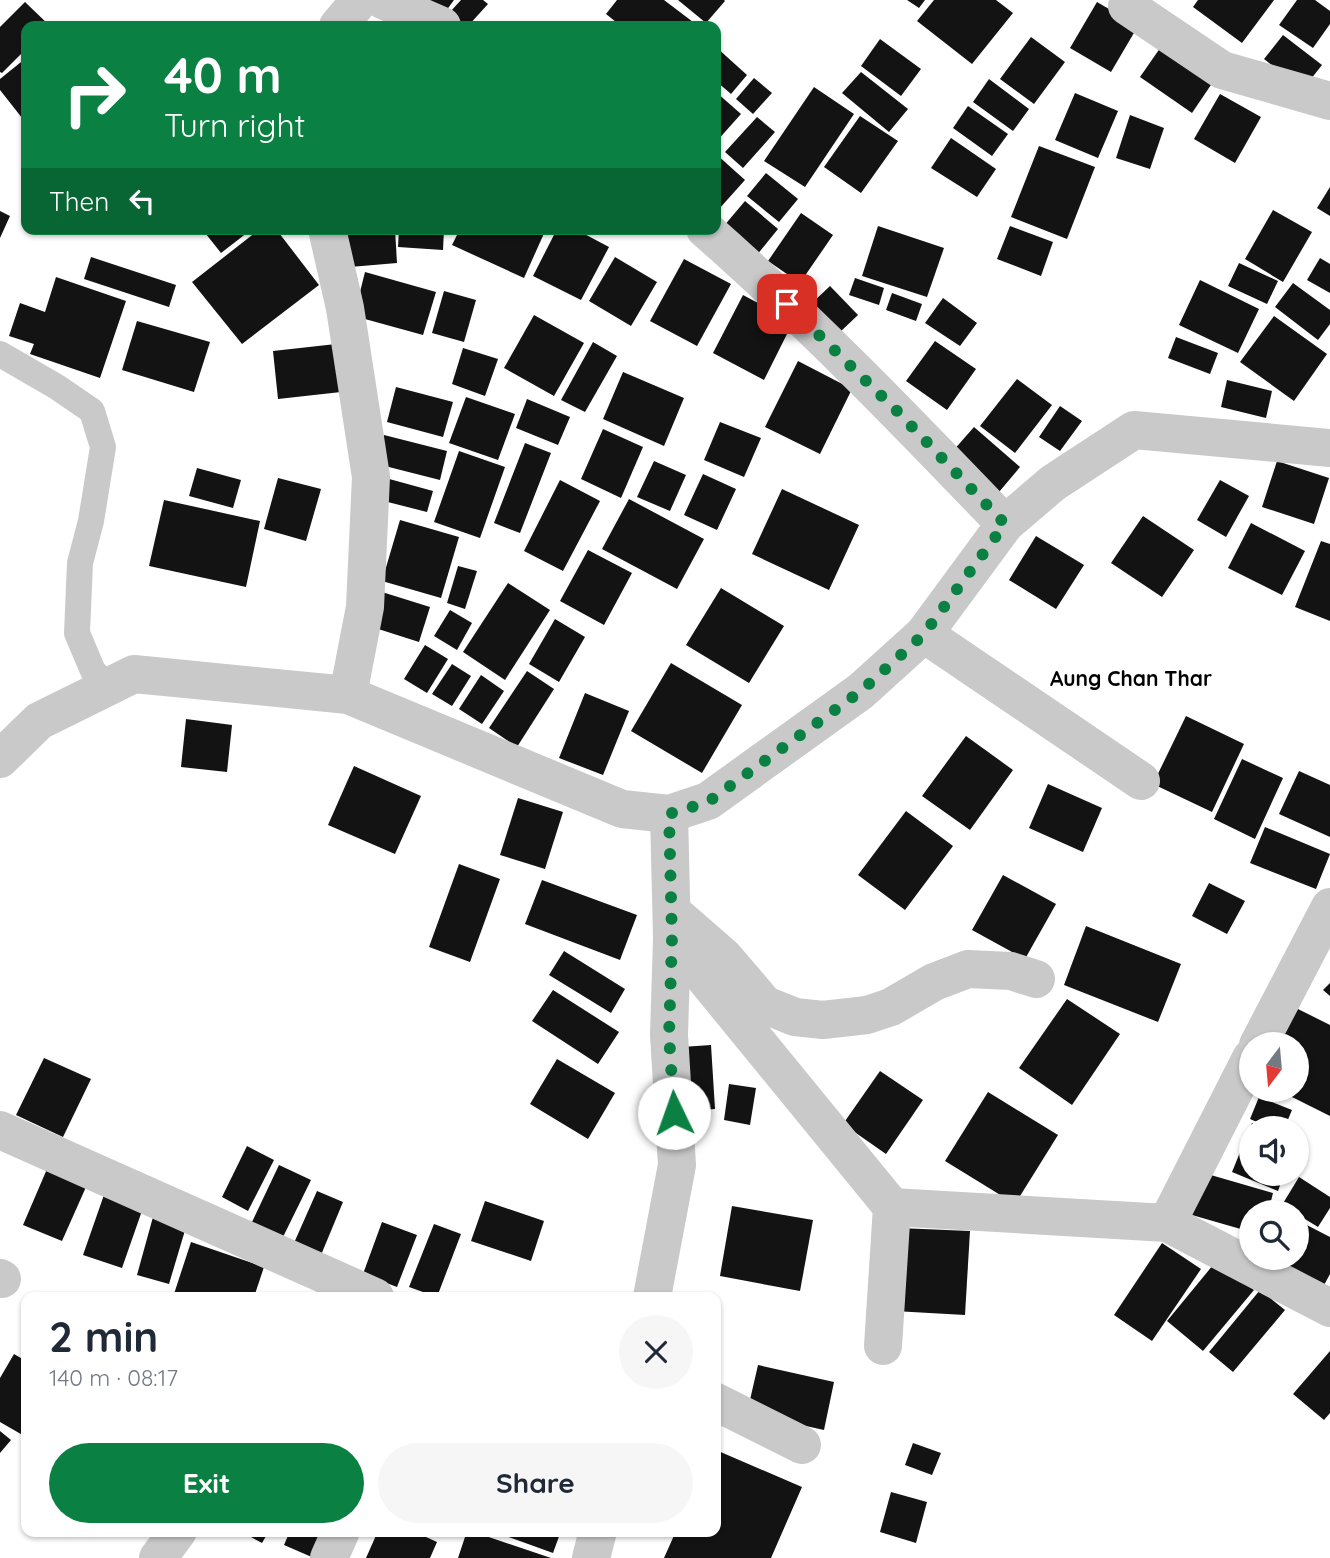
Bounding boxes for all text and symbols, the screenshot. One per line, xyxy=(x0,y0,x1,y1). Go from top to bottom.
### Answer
text: 40 m xyxy=(164,44,282,105)
icon: right xyxy=(49,49,140,140)
text: Turn right xyxy=(164,105,305,145)
icon: left xyxy=(123,182,161,220)
text: Then xyxy=(49,185,109,218)
pin xyxy=(757,274,817,334)
icon: arrive xyxy=(768,285,806,323)
district label: Aung Chan Thar xyxy=(1050,665,1212,691)
north arrow xyxy=(1239,1032,1309,1102)
map controls xyxy=(1239,1032,1309,1270)
position arrow xyxy=(637,1076,711,1150)
button: sound xyxy=(1239,1116,1309,1186)
button: search xyxy=(1239,1200,1309,1270)
text: 2 min xyxy=(49,1310,158,1363)
button: close xyxy=(619,1315,693,1389)
text: 140 m · 08:17 xyxy=(49,1363,178,1392)
button: Exit xyxy=(49,1443,364,1523)
button: Share xyxy=(378,1443,693,1523)

